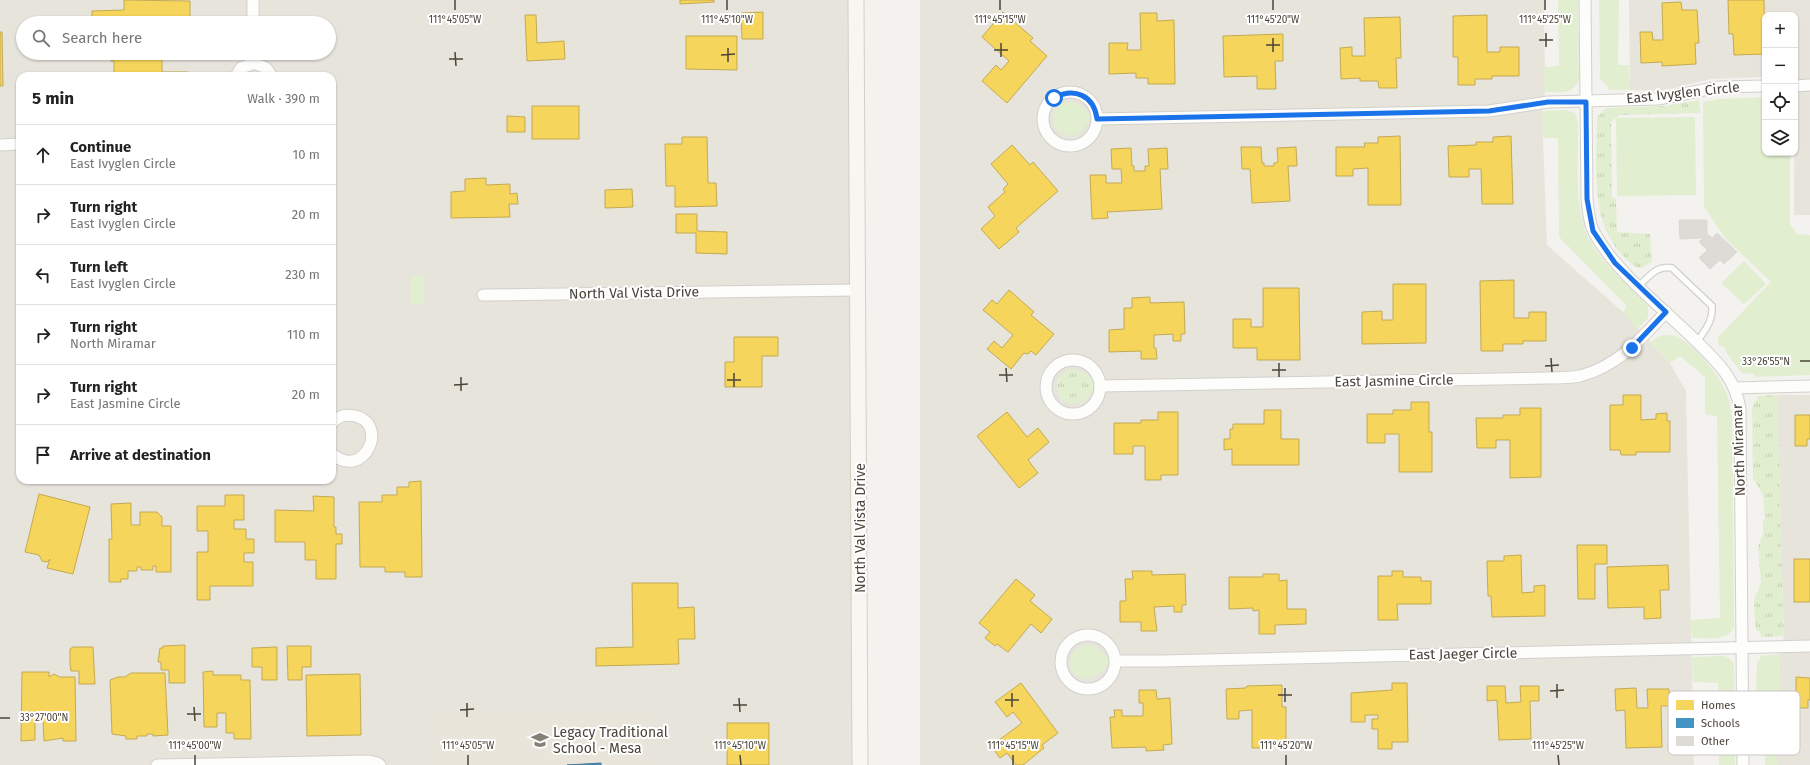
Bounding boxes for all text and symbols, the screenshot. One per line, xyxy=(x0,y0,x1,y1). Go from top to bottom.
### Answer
map controls xyxy=(1762,12,1798,156)
button: + xyxy=(1762,12,1798,48)
text: 111°45'05"W xyxy=(429,14,482,26)
text: 111°45'10"W xyxy=(701,14,754,26)
text: 111°45'15"W xyxy=(974,14,1026,26)
text: 111°45'20"W xyxy=(1247,14,1300,26)
text: 111°45'25"W xyxy=(1519,14,1572,26)
search box xyxy=(16,16,336,60)
icon: search xyxy=(30,27,52,49)
text: Search here xyxy=(62,29,142,47)
button: − xyxy=(1762,48,1798,84)
street label: East Ivyglen Circle xyxy=(1625,79,1741,107)
button: locate xyxy=(1762,84,1798,120)
text: 5 min xyxy=(32,88,74,109)
route start xyxy=(1045,89,1063,107)
text: Walk · 390 m xyxy=(247,91,320,106)
button: layers xyxy=(1762,120,1798,156)
text: Continue xyxy=(70,138,131,156)
icon: ahead xyxy=(32,144,54,166)
text: 10 m xyxy=(293,147,320,162)
text: East Ivyglen Circle xyxy=(70,156,176,171)
text: Turn right xyxy=(70,198,137,216)
icon: right xyxy=(32,204,54,226)
text: 20 m xyxy=(292,207,320,222)
text: East Ivyglen Circle xyxy=(70,216,176,231)
text: Turn left xyxy=(70,258,128,276)
icon: left xyxy=(32,264,54,286)
text: 230 m xyxy=(285,267,320,282)
text: East Ivyglen Circle xyxy=(70,276,176,291)
street label: North Val Vista Drive xyxy=(569,283,699,303)
text: Turn right xyxy=(70,318,137,336)
icon: right xyxy=(32,324,54,346)
text: 110 m xyxy=(287,327,320,342)
text: North Miramar xyxy=(70,336,156,351)
route end xyxy=(1623,339,1641,357)
text: 33°26'55"N xyxy=(1742,356,1790,368)
street label: East Jasmine Circle xyxy=(1334,371,1454,391)
text: Turn right xyxy=(70,378,137,396)
icon: right xyxy=(32,384,54,406)
text: 20 m xyxy=(292,387,320,402)
text: East Jasmine Circle xyxy=(70,396,181,411)
street label: North Miramar xyxy=(1729,403,1749,497)
icon: arrive xyxy=(32,444,54,466)
text: Arrive at destination xyxy=(70,446,211,464)
street label: North Val Vista Drive xyxy=(852,463,869,593)
street label: East Jaeger Circle xyxy=(1409,645,1517,663)
legend xyxy=(1668,691,1800,755)
text: Homes xyxy=(1701,699,1735,712)
text: 33°27'00"N xyxy=(20,712,68,724)
text: Schools xyxy=(1701,717,1740,730)
place label: Legacy Traditional School - Mesa xyxy=(553,724,668,757)
school or university icon: Legacy Traditional School - Mesa xyxy=(530,730,550,750)
text: Other xyxy=(1701,735,1730,748)
text: 111°45'00"W xyxy=(168,740,222,752)
text: 111°45'05"W xyxy=(442,740,495,752)
text: 111°45'10"W xyxy=(714,740,767,752)
text: 111°45'15"W xyxy=(987,740,1039,752)
text: 111°45'20"W xyxy=(1260,740,1313,752)
text: 111°45'25"W xyxy=(1532,740,1585,752)

